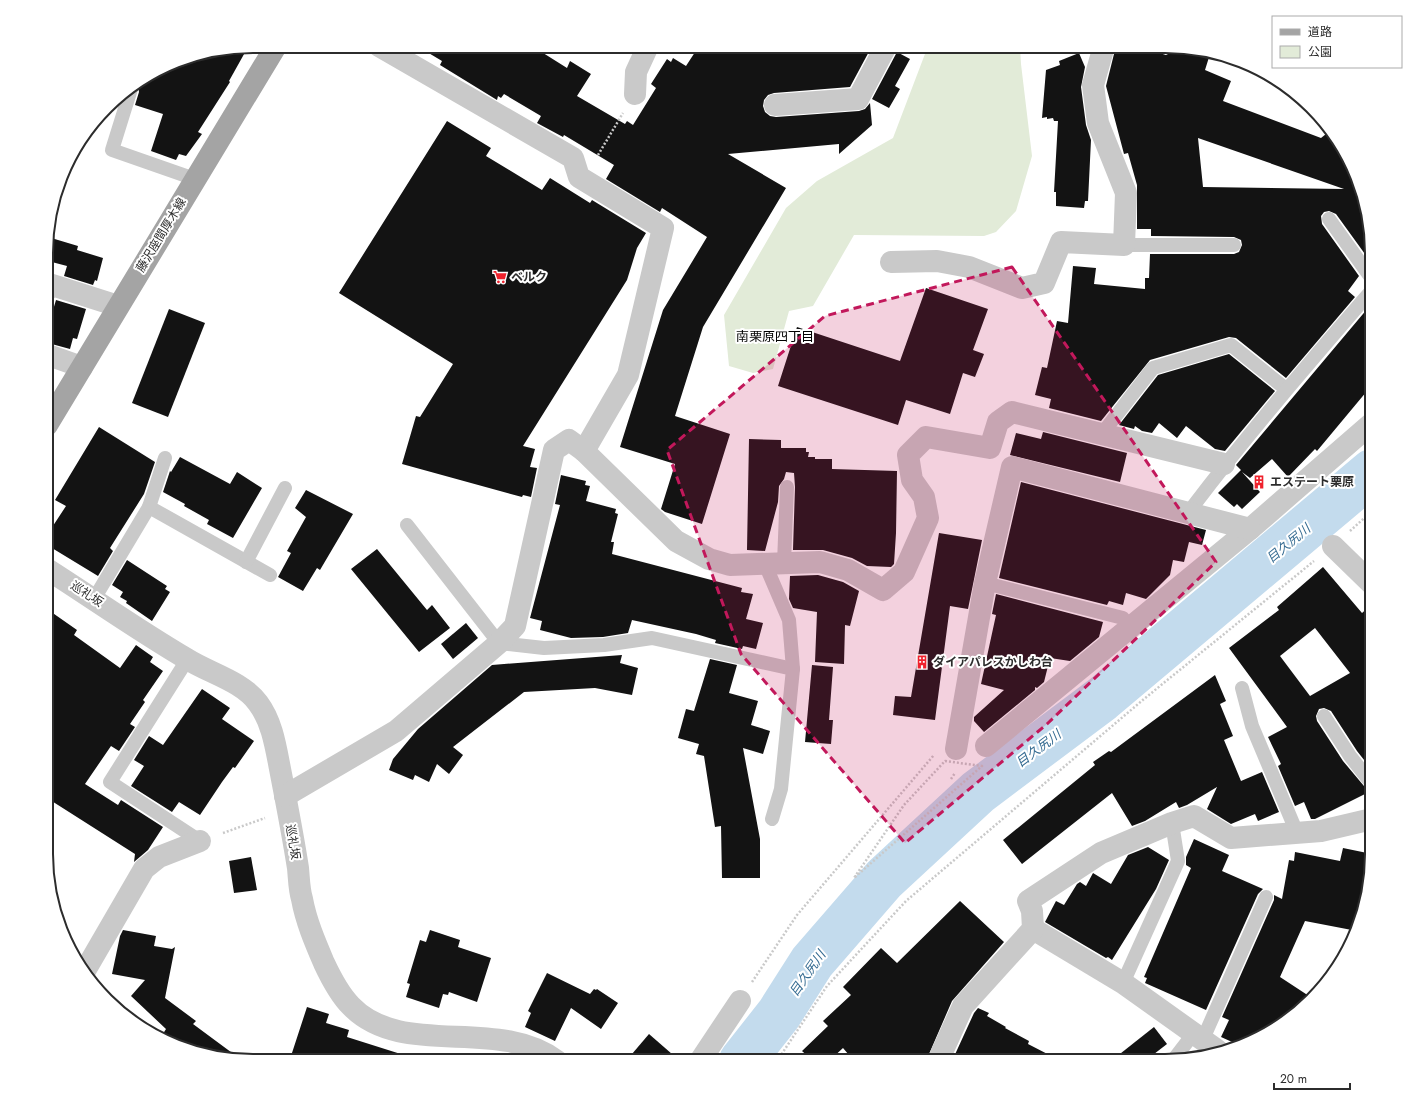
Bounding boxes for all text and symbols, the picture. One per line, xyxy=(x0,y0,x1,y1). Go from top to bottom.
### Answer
legend xyxy=(1272,16,1402,68)
text: 道路 xyxy=(1308,23,1332,41)
text: 公園 xyxy=(1308,43,1332,61)
street label: 藤沢座間厚木線 xyxy=(132,194,190,276)
place label: ベルク xyxy=(511,268,547,286)
supermarket icon: ベルク xyxy=(492,269,508,285)
district label: 南栗原四丁目 xyxy=(736,327,814,346)
place label: エステート栗原 xyxy=(1270,473,1354,491)
building icon: エステート栗原 xyxy=(1251,474,1267,490)
water label: 目久尻川 xyxy=(1262,518,1316,567)
street label: 巡礼坂 xyxy=(67,577,107,611)
place label: ダイアパレスかしわ台 xyxy=(933,653,1053,671)
building icon: ダイアパレスかしわ台 xyxy=(914,654,930,670)
water label: 目久尻川 xyxy=(1012,724,1066,772)
street label: 巡礼坂 xyxy=(281,823,305,861)
water label: 目久尻川 xyxy=(785,945,831,1000)
scale bar xyxy=(1274,1065,1350,1091)
text: 20 m xyxy=(1280,1070,1307,1088)

